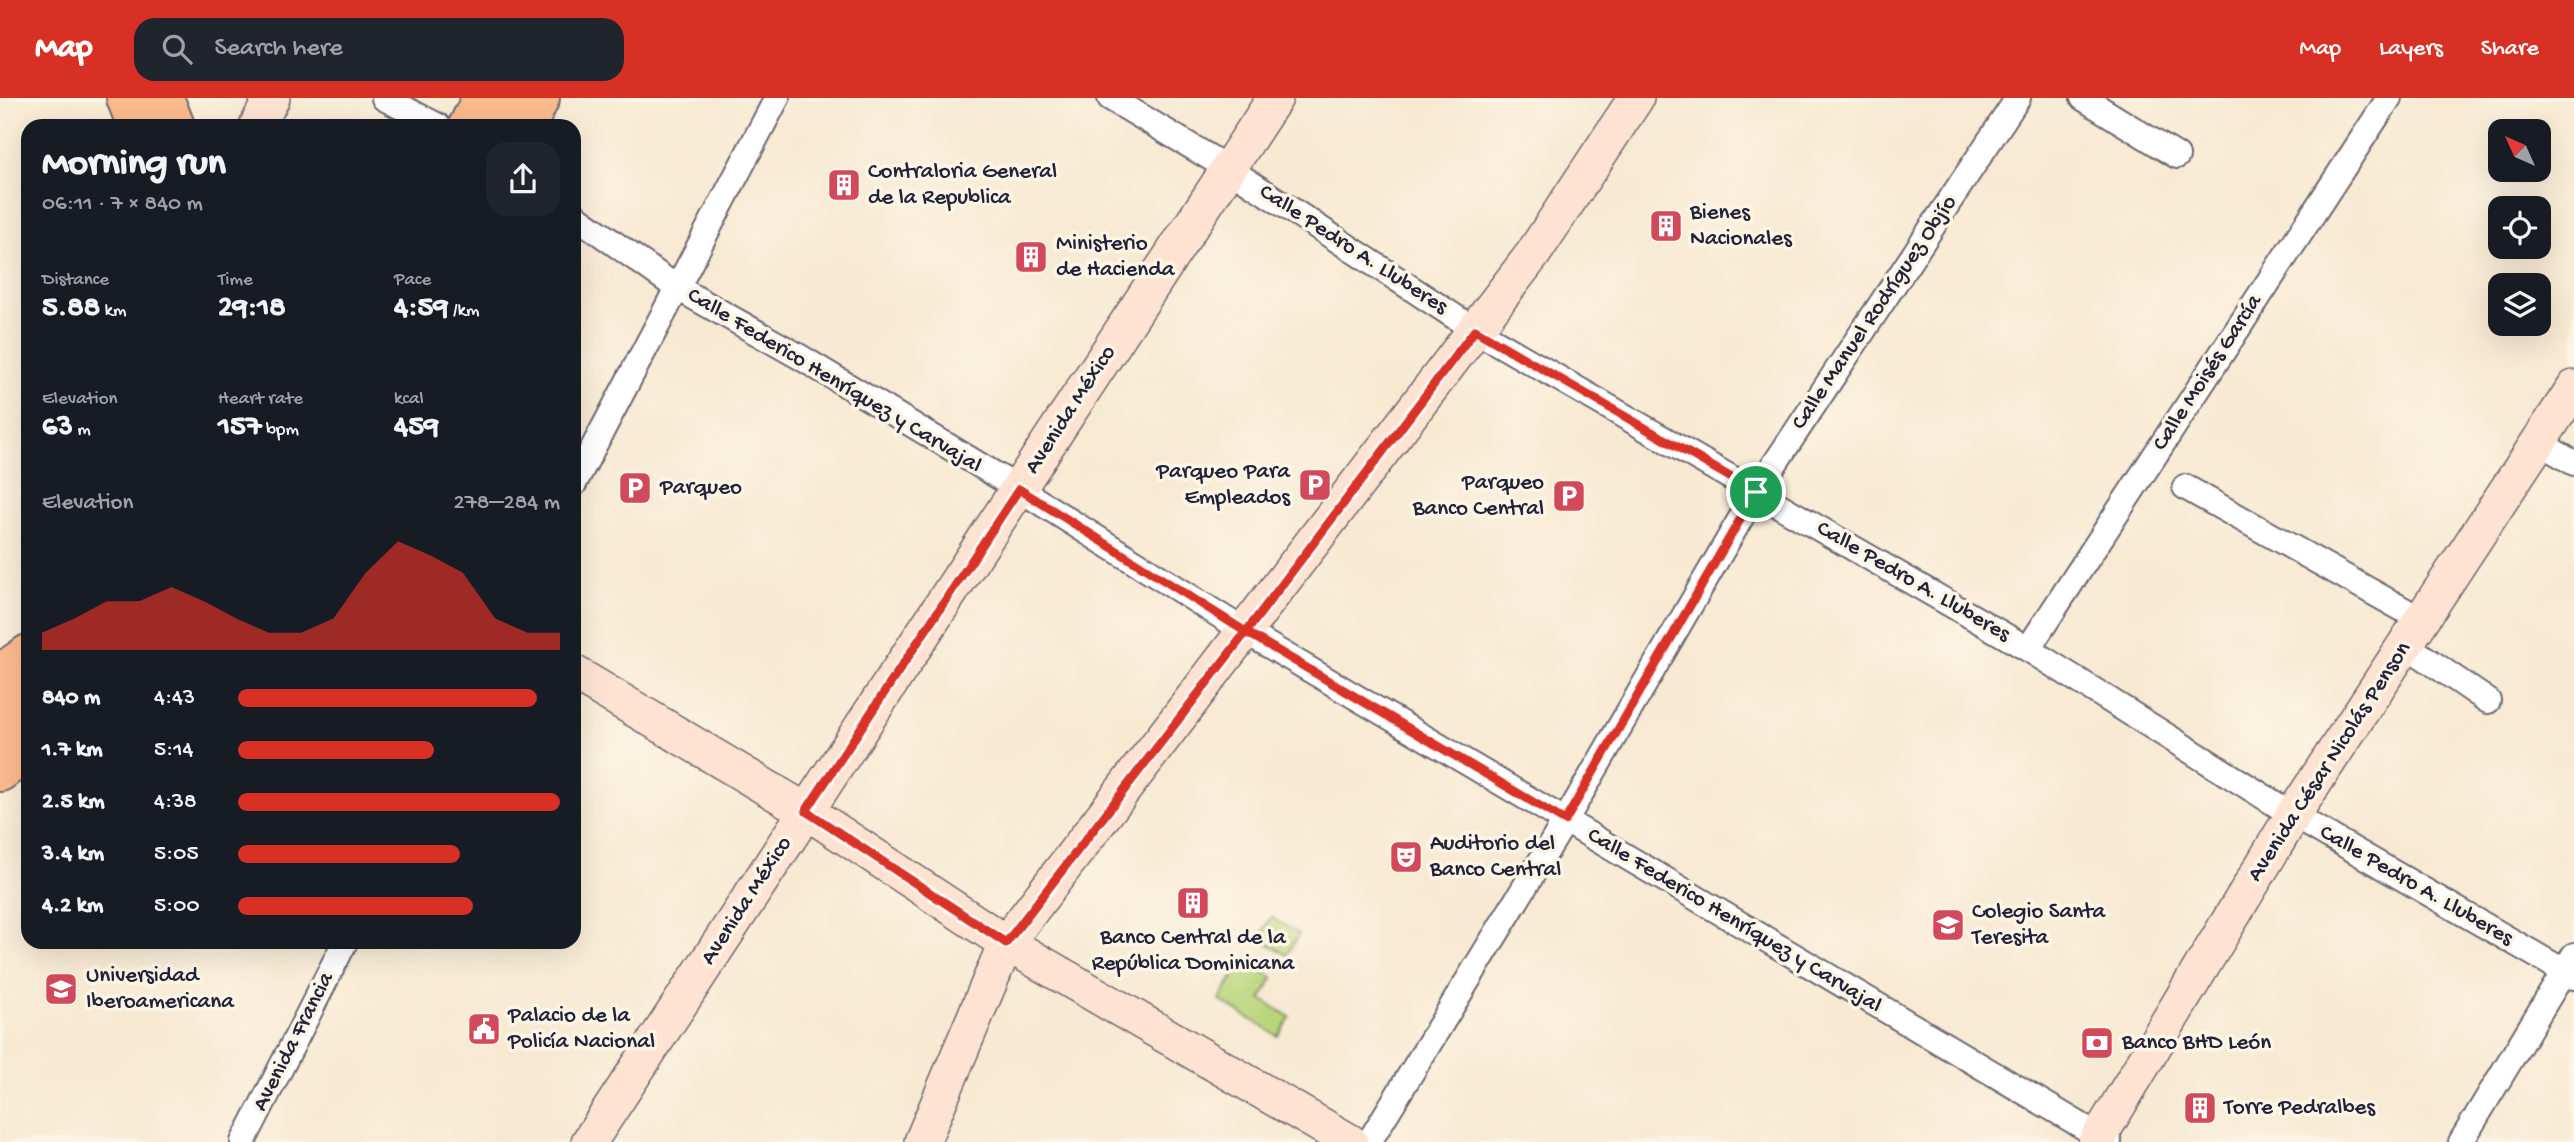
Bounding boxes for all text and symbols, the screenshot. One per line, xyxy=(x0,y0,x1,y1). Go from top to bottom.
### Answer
search box xyxy=(134,18,624,81)
text: Map xyxy=(35,30,92,68)
icon: search xyxy=(158,30,196,68)
text: Search here xyxy=(214,34,343,65)
text: Map xyxy=(2299,35,2341,64)
text: Layers xyxy=(2379,35,2443,64)
text: Share xyxy=(2481,35,2539,64)
north arrow xyxy=(2488,119,2552,182)
map controls xyxy=(2488,119,2551,336)
button: share xyxy=(486,142,560,216)
text: Morning run xyxy=(42,143,226,187)
place label: Contraloria General de la Republica xyxy=(868,159,1057,212)
building icon: Contraloria General de la Republica xyxy=(825,166,863,204)
street label: Calle Pedro A. Lluberes xyxy=(1254,179,1453,321)
text: 06:11 · 7 × 840 m xyxy=(42,191,203,218)
street label: Calle Manuel Rodríguez Objío xyxy=(1786,191,1964,435)
button: locate xyxy=(2488,196,2551,259)
place label: Bienes Nacionales xyxy=(1689,200,1792,253)
building icon: Bienes Nacionales xyxy=(1647,207,1685,245)
place label: Ministerio de Hacienda xyxy=(1056,231,1176,284)
building icon: Ministerio de Hacienda xyxy=(1012,238,1050,276)
text: Distance xyxy=(42,269,109,292)
text: Time xyxy=(218,269,253,292)
text: Pace xyxy=(394,269,431,292)
button: layers xyxy=(2488,273,2551,336)
street label: Calle Federico Henríquez y Carvajal xyxy=(682,282,986,480)
street label: Calle Moisés García xyxy=(2147,289,2269,456)
text: 5.88 xyxy=(42,292,100,327)
text: 29:18 xyxy=(218,292,286,327)
text: 4:59 xyxy=(394,292,448,327)
text: km xyxy=(100,300,127,323)
text: /km xyxy=(448,300,479,323)
street label: Avenida México xyxy=(1019,341,1123,479)
text: Elevation xyxy=(42,388,118,411)
text: Heart rate xyxy=(218,388,303,411)
text: kcal xyxy=(394,388,424,411)
text: 63 xyxy=(42,411,73,446)
text: 157 xyxy=(218,411,262,446)
text: 459 xyxy=(394,411,439,446)
text: m xyxy=(73,419,91,442)
text: bpm xyxy=(262,419,299,442)
place label: Parqueo Para Empleados xyxy=(1155,459,1291,512)
pin xyxy=(1726,462,1786,522)
parking icon: Parqueo Para Empleados xyxy=(1296,466,1334,504)
parking icon: Parqueo xyxy=(616,469,654,507)
place label: Parqueo Banco Central xyxy=(1412,470,1544,523)
icon: arrive xyxy=(1737,473,1775,511)
place label: Parqueo xyxy=(659,475,742,502)
parking icon: Parqueo Banco Central xyxy=(1550,477,1588,515)
text: Elevation xyxy=(42,490,133,517)
text: 278–284 m xyxy=(454,490,560,517)
street label: Calle Pedro A. Lluberes xyxy=(1811,515,2015,649)
street label: Avenida César Nicolás Penson xyxy=(2242,637,2418,887)
text: 840 m xyxy=(42,685,100,712)
text: 4:43 xyxy=(154,685,195,712)
text: 1.7 km xyxy=(42,737,103,764)
text: 5:14 xyxy=(154,737,194,764)
text: 2.5 km xyxy=(42,789,105,816)
text: 4:38 xyxy=(154,789,197,816)
street label: Calle Pedro A. Lluberes xyxy=(2314,819,2518,953)
street label: Calle Federico Henríquez y Carvajal xyxy=(1582,822,1886,1020)
place label: Auditorio del Banco Central xyxy=(1429,831,1561,884)
street label: Avenida México xyxy=(695,832,799,970)
theatre icon: Auditorio del Banco Central xyxy=(1387,838,1425,876)
text: 3.4 km xyxy=(42,841,104,868)
text: 5:05 xyxy=(154,841,198,868)
building icon: Banco Central de la República Dominicana xyxy=(1174,884,1212,922)
text: 4.2 km xyxy=(42,893,103,920)
text: 5:00 xyxy=(154,893,199,920)
place label: Colegio Santa Teresita xyxy=(1970,899,2107,952)
school or university icon: Colegio Santa Teresita xyxy=(1929,906,1967,944)
place label: Banco Central de la República Dominicana xyxy=(1092,925,1296,978)
place label: Universidad Iberoamericana xyxy=(86,963,235,1016)
street label: Avenida Francia xyxy=(247,967,341,1116)
school or university icon: Universidad Iberoamericana xyxy=(42,970,80,1008)
place label: Palacio de la Policía Nacional xyxy=(507,1003,655,1056)
public building icon: Palacio de la Policía Nacional xyxy=(465,1010,503,1048)
bank icon: Banco BHD León xyxy=(2078,1024,2116,1062)
place label: Banco BHD León xyxy=(2121,1030,2271,1057)
building icon: Torre Pedralbes xyxy=(2181,1089,2219,1127)
place label: Torre Pedralbes xyxy=(2222,1095,2375,1122)

